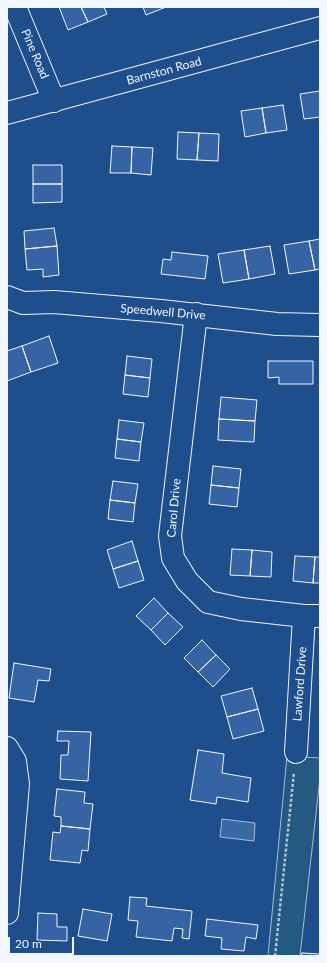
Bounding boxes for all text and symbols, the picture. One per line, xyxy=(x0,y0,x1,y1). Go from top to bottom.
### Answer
street label: Pine Road xyxy=(18,27,52,81)
street label: Barnston Road xyxy=(125,54,203,88)
street label: Speedwell Drive xyxy=(120,301,206,323)
street label: Carol Drive xyxy=(164,478,184,538)
street label: Lawford Drive xyxy=(290,646,310,722)
scale bar xyxy=(10,929,76,955)
text: 20 m xyxy=(15,936,42,951)

